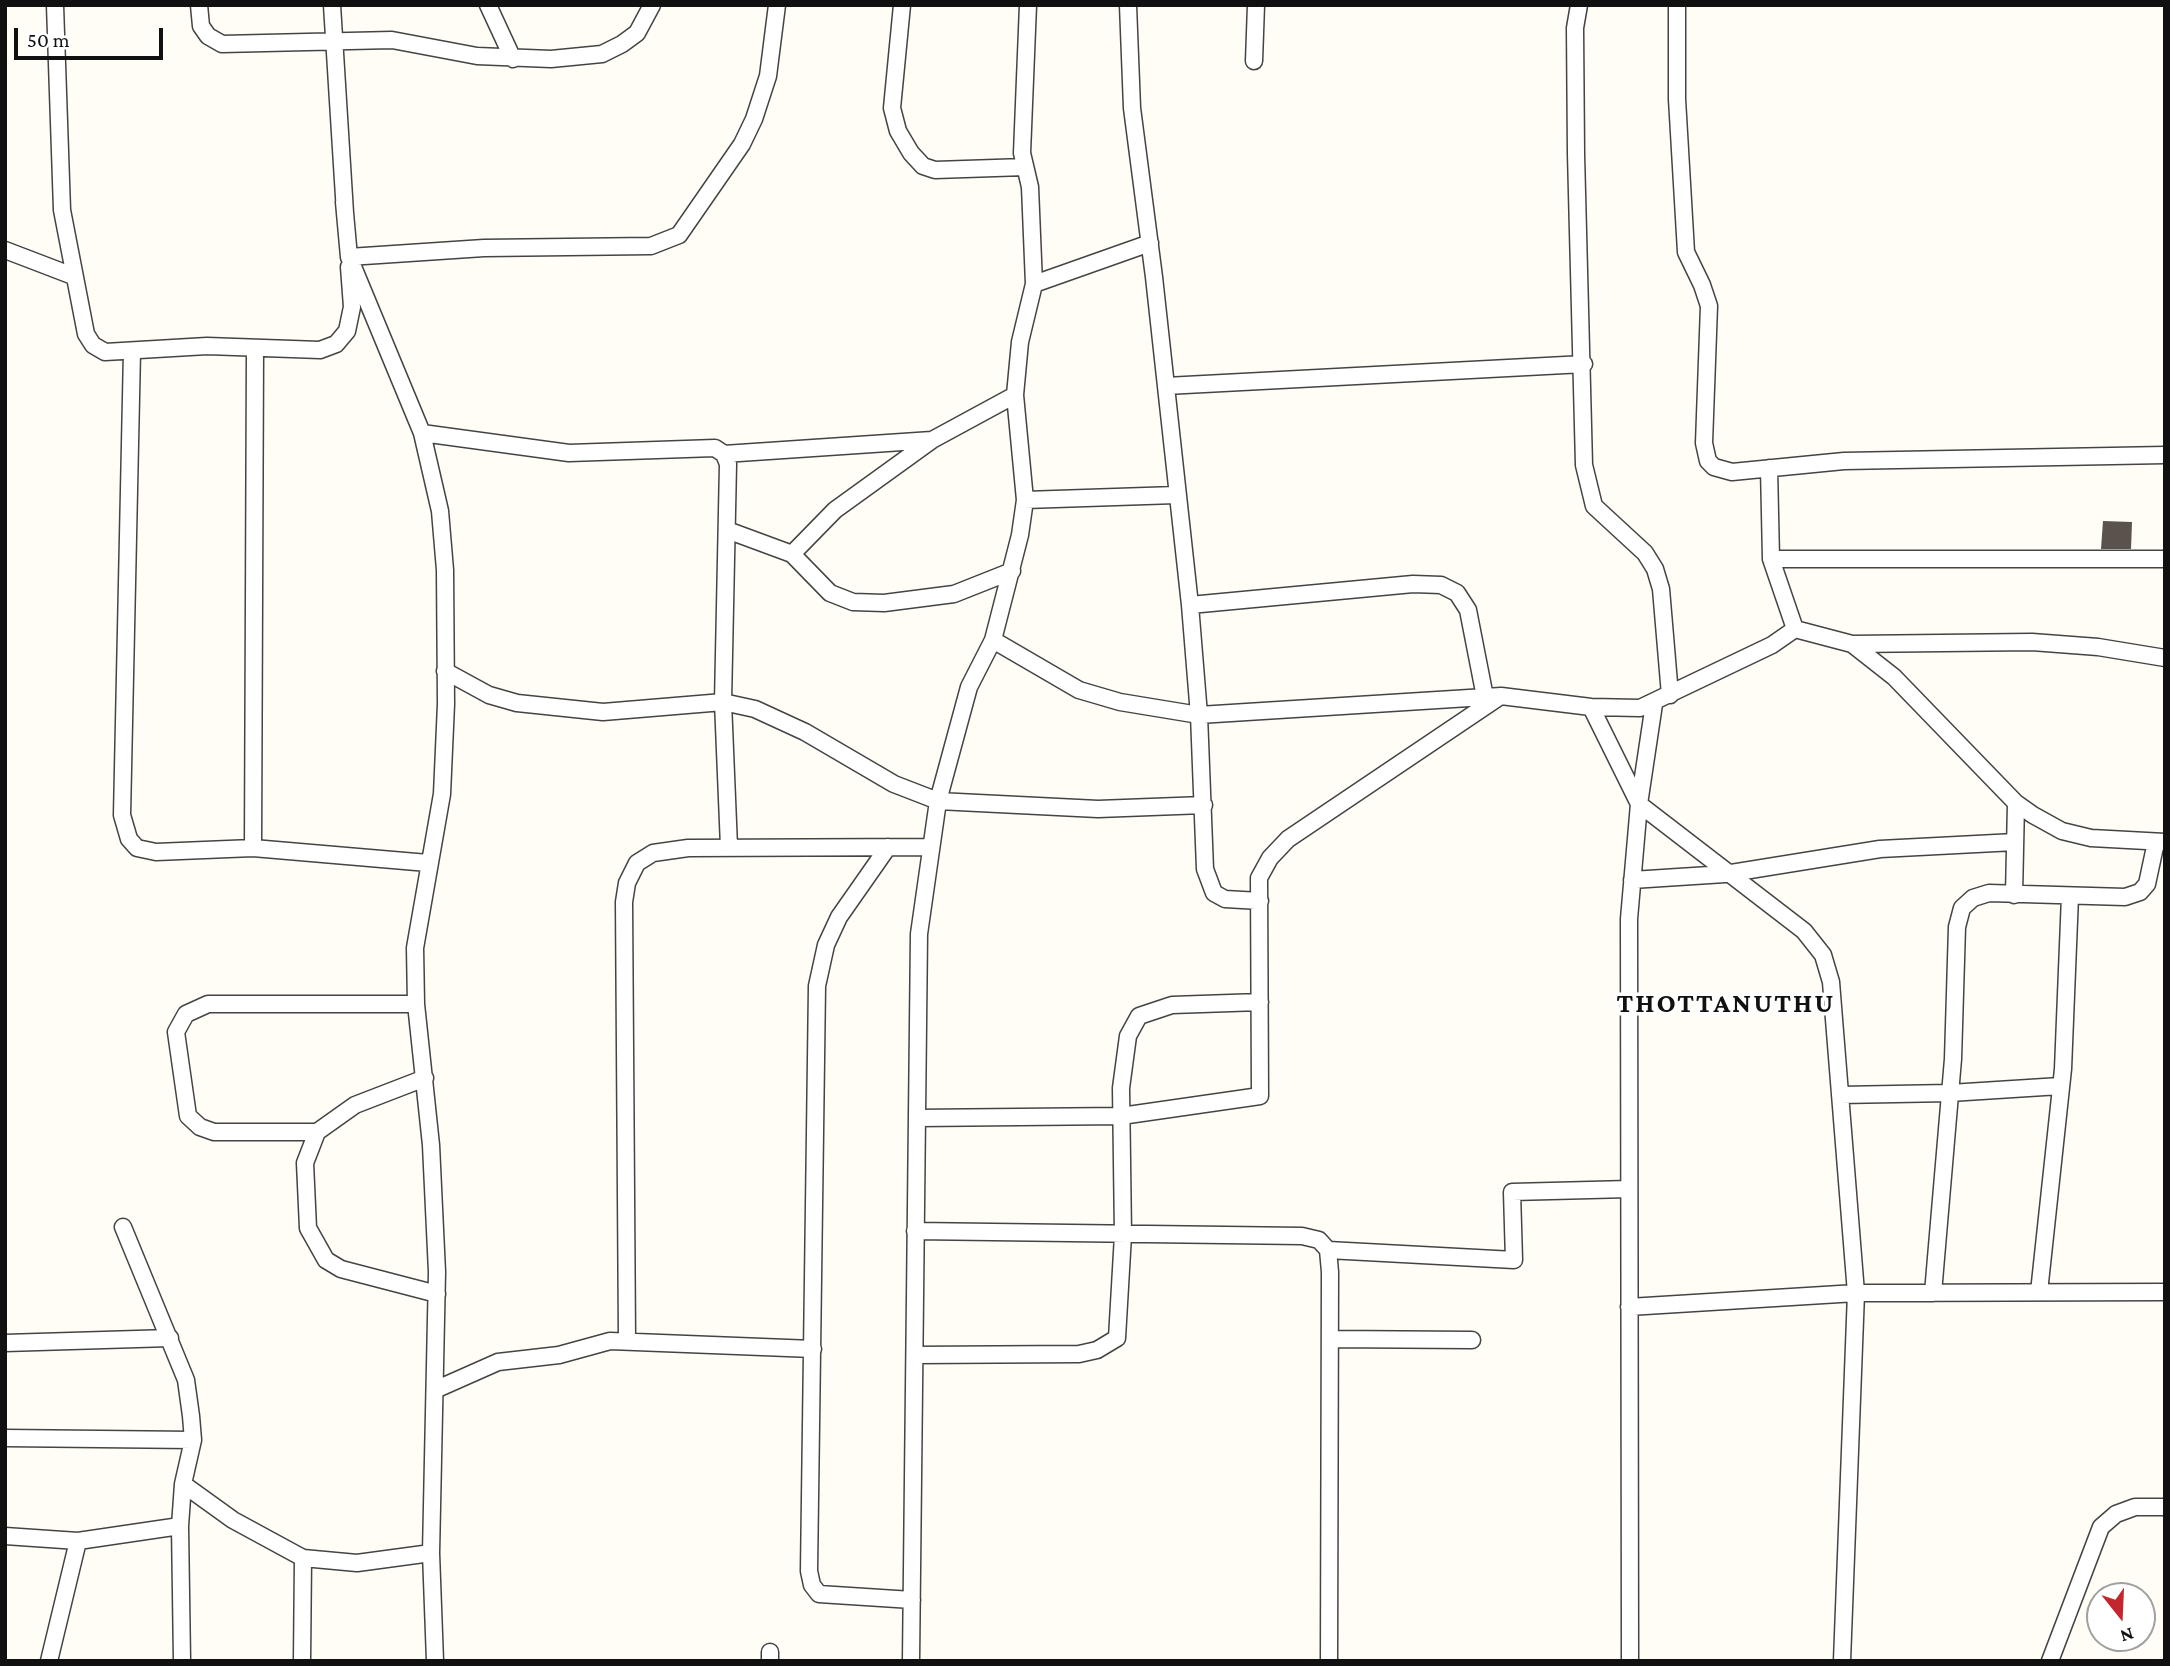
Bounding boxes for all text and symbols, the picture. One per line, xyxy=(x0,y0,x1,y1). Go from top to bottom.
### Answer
scale bar xyxy=(18,14,166,58)
text: 50 m xyxy=(27,28,70,52)
district label: THOTTANUTHU xyxy=(1618,986,1834,1020)
north arrow xyxy=(2086,1582,2156,1652)
text: N xyxy=(2118,1624,2136,1648)

